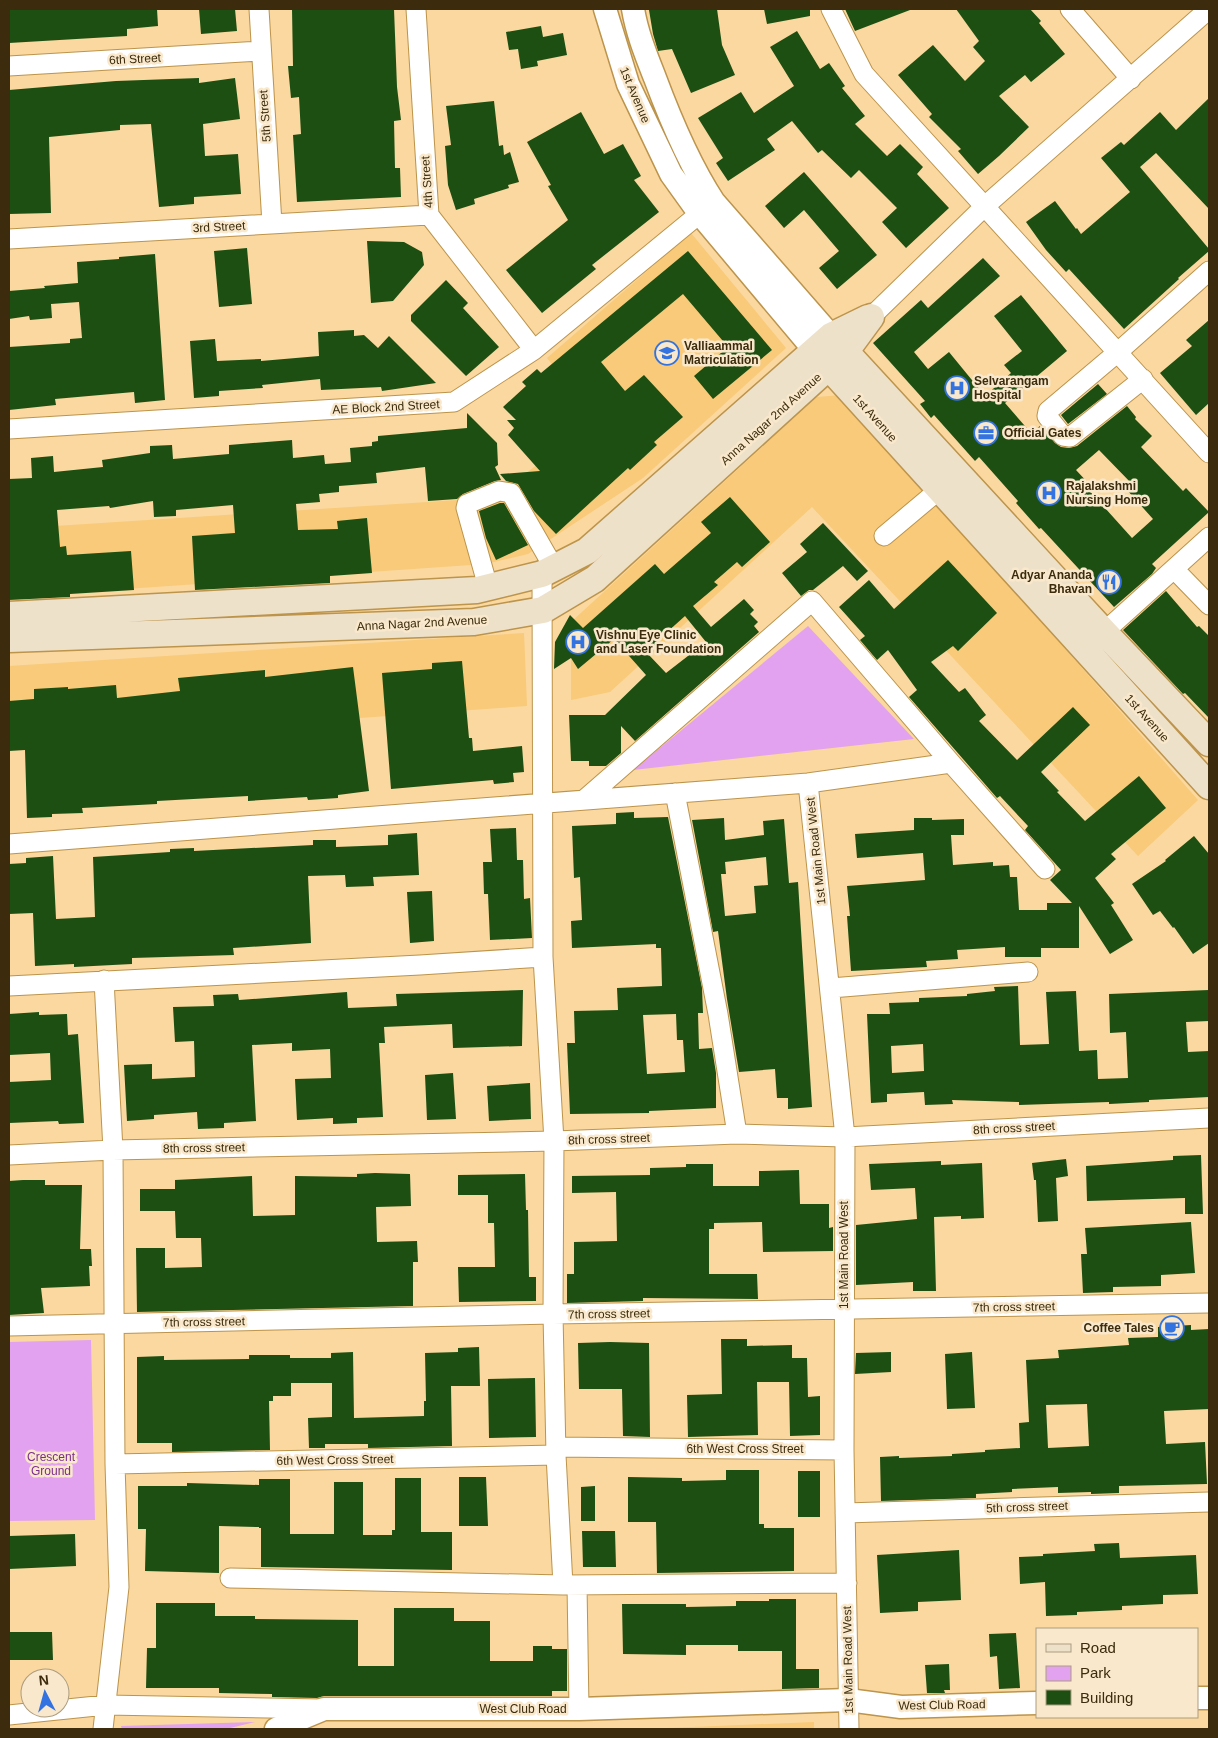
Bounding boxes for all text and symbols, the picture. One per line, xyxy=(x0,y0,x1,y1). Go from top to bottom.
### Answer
street label: 6th Street xyxy=(109,51,162,67)
street label: 1st Avenue xyxy=(617,65,653,125)
street label: 5th Street xyxy=(256,89,274,142)
street label: 4th Street xyxy=(418,155,436,208)
street label: 3rd Street xyxy=(192,219,246,235)
place label: Valliaammal Matriculation xyxy=(684,339,759,367)
school or university icon: Valliaammal Matriculation xyxy=(654,340,680,366)
street label: Anna Nagar 2nd Avenue xyxy=(718,370,824,468)
place label: Selvarangam Hospital xyxy=(974,374,1049,402)
hospital icon: Selvarangam Hospital xyxy=(944,375,970,401)
street label: 1st Avenue xyxy=(850,391,900,445)
street label: AE Block 2nd Street xyxy=(332,397,441,417)
office icon: Official Gates xyxy=(973,420,999,446)
place label: Official Gates xyxy=(1004,426,1082,440)
place label: Rajalakshmi Nursing Home xyxy=(1066,479,1148,507)
hospital icon: Rajalakshmi Nursing Home xyxy=(1036,480,1062,506)
place label: Adyar Ananda Bhavan xyxy=(1011,568,1092,596)
restaurant icon: Adyar Ananda Bhavan xyxy=(1096,569,1122,595)
street label: Anna Nagar 2nd Avenue xyxy=(356,613,488,633)
place label: Vishnu Eye Clinic and Laser Foundation xyxy=(596,628,721,656)
hospital icon: Vishnu Eye Clinic and Laser Foundation xyxy=(565,629,591,655)
street label: 1st Avenue xyxy=(1122,691,1172,745)
street label: 1st Main Road West xyxy=(803,796,829,905)
street label: 8th cross street xyxy=(973,1119,1056,1137)
street label: 8th cross street xyxy=(568,1131,651,1147)
street label: 8th cross street xyxy=(163,1140,246,1156)
street label: 1st Main Road West xyxy=(837,1200,851,1309)
street label: 7th cross street xyxy=(973,1299,1056,1315)
street label: 7th cross street xyxy=(568,1306,651,1322)
street label: 7th cross street xyxy=(163,1314,246,1330)
cafe icon: Coffee Tales xyxy=(1159,1315,1185,1341)
place label: Coffee Tales xyxy=(1084,1321,1154,1335)
street label: 6th West Cross Street xyxy=(686,1442,804,1456)
park label: Crescent Ground xyxy=(27,1450,76,1478)
street label: 6th West Cross Street xyxy=(276,1452,394,1468)
street label: 5th cross street xyxy=(986,1499,1069,1515)
street label: 1st Main Road West xyxy=(840,1605,856,1714)
legend xyxy=(1036,1628,1198,1718)
text: Road xyxy=(1080,1639,1116,1656)
text: Park xyxy=(1080,1664,1111,1681)
north arrow xyxy=(20,1668,70,1718)
text: N xyxy=(38,1672,50,1689)
text: Building xyxy=(1080,1689,1133,1706)
street label: West Club Road xyxy=(898,1697,986,1713)
street label: West Club Road xyxy=(479,1702,567,1716)

